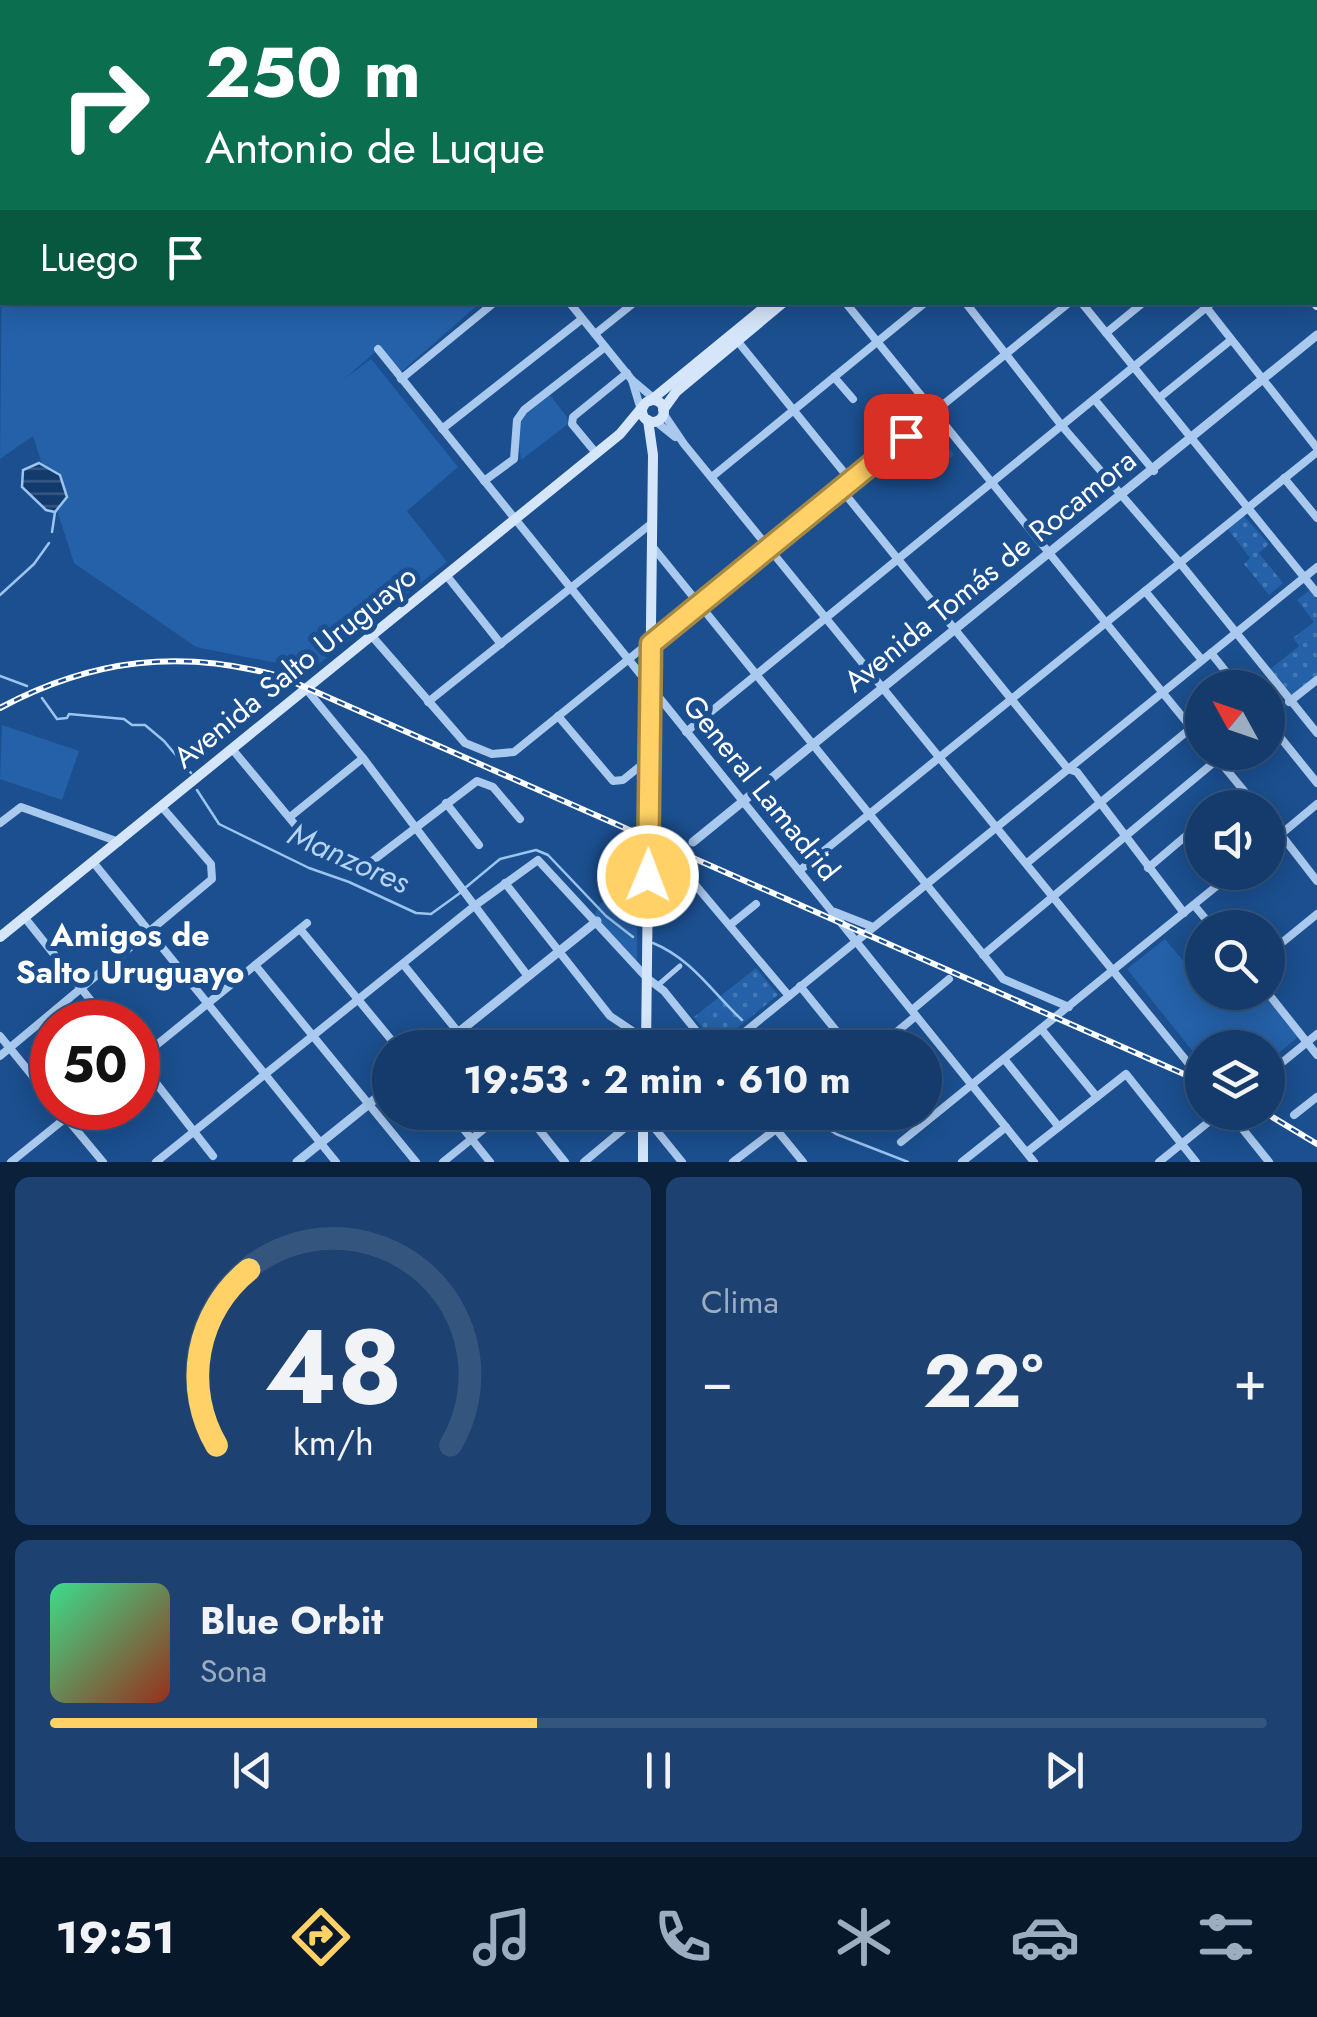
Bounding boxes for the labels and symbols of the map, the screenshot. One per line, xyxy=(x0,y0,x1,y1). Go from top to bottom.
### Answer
pin xyxy=(864,394,949,479)
street label: Avenida Tomás de Rocamora xyxy=(834,439,1145,702)
street label: Avenida Salto Uruguayo xyxy=(164,555,426,778)
north arrow xyxy=(1185,670,1285,770)
street label: General Lamadrid xyxy=(673,685,850,890)
water label: Manzores xyxy=(281,811,418,905)
position arrow xyxy=(596,824,700,928)
district label: Amigos de Salto Uruguayo xyxy=(16,912,244,995)
speed limit sign: 50 xyxy=(30,1000,160,1130)

